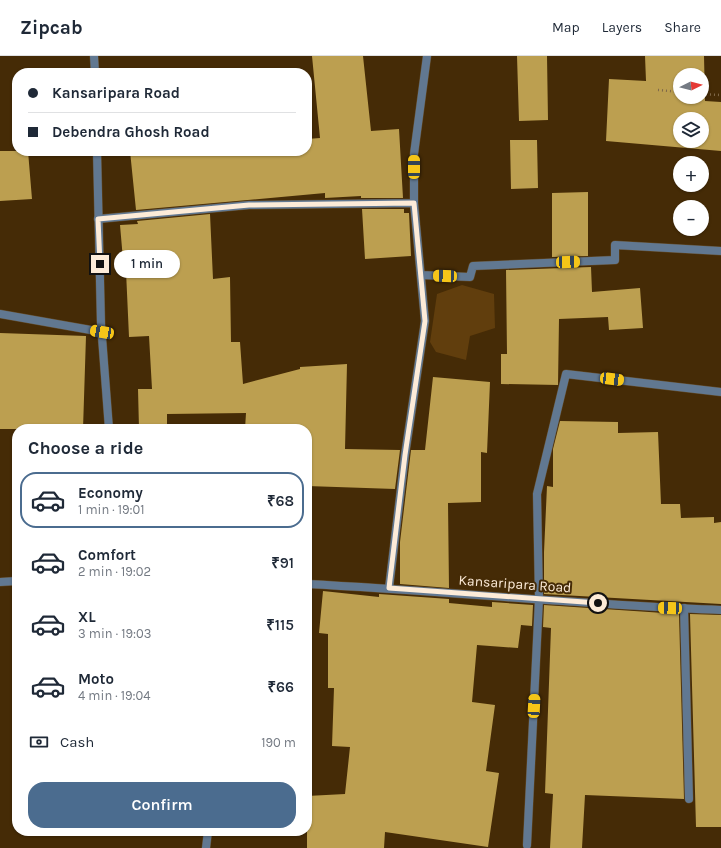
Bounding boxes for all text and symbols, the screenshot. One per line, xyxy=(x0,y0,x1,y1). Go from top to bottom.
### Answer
text: Zipcab xyxy=(20,17,83,39)
text: Map xyxy=(552,19,580,36)
text: Layers xyxy=(602,19,642,36)
text: Share xyxy=(664,19,701,36)
north arrow xyxy=(673,68,709,104)
map controls xyxy=(673,68,709,236)
text: Kansaripara Road xyxy=(52,84,180,102)
button: layers xyxy=(673,112,709,148)
text: Debendra Ghosh Road xyxy=(52,123,210,141)
car xyxy=(408,155,420,179)
button: + xyxy=(673,156,709,192)
button: − xyxy=(673,200,709,236)
callout: 1 min xyxy=(114,250,180,278)
route end xyxy=(91,255,109,273)
text: 1 min xyxy=(131,256,163,271)
car xyxy=(556,256,580,268)
car xyxy=(433,270,457,282)
car xyxy=(89,324,115,340)
car xyxy=(599,372,625,386)
text: Choose a ride xyxy=(28,437,143,459)
icon: car xyxy=(30,482,66,518)
text: Economy xyxy=(78,484,143,502)
text: ₹68 xyxy=(267,492,294,510)
text: 1 min · 19:01 xyxy=(78,502,145,517)
icon: car xyxy=(30,544,66,580)
text: Comfort xyxy=(78,546,136,564)
text: ₹91 xyxy=(271,554,294,572)
text: 2 min · 19:02 xyxy=(78,564,151,579)
street label: Kansaripara Road xyxy=(458,572,572,596)
route start xyxy=(589,594,607,612)
car xyxy=(658,602,682,614)
icon: car xyxy=(30,606,66,642)
text: XL xyxy=(78,608,96,626)
text: ₹115 xyxy=(266,616,294,634)
text: 3 min · 19:03 xyxy=(78,626,151,641)
icon: car xyxy=(30,668,66,704)
text: Moto xyxy=(78,670,114,688)
text: ₹66 xyxy=(267,678,294,696)
text: 4 min · 19:04 xyxy=(78,688,151,703)
car xyxy=(527,694,541,718)
icon: cash xyxy=(28,731,50,753)
text: Cash xyxy=(60,733,94,751)
text: 190 m xyxy=(261,735,296,750)
button: Confirm xyxy=(28,782,296,828)

